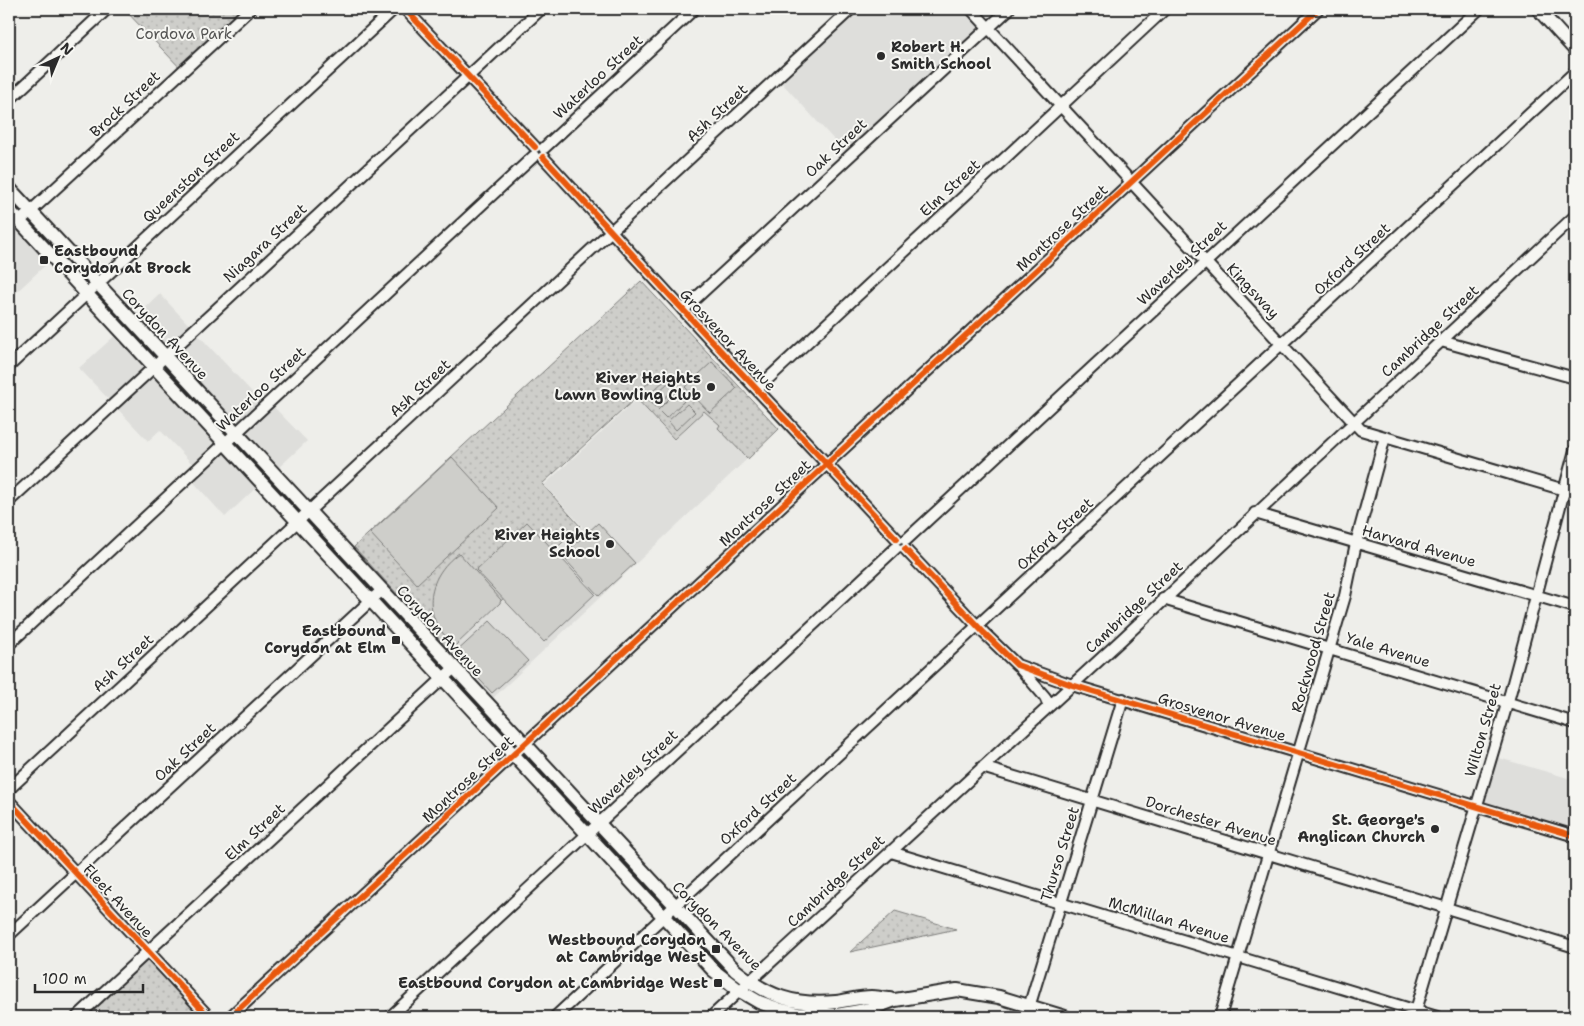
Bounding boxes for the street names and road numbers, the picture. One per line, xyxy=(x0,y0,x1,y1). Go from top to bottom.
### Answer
street label: Waterloo Street xyxy=(549,30,647,124)
street label: Brock Street xyxy=(86,66,164,142)
street label: Ash Street xyxy=(682,80,752,146)
street label: Oak Street xyxy=(801,114,871,182)
street label: Queenston Street xyxy=(138,127,244,227)
street label: Elm Street xyxy=(915,155,985,221)
street label: Montrose Street xyxy=(1012,180,1112,276)
street label: Niagara Street xyxy=(219,199,311,287)
street label: Waverley Street xyxy=(1133,216,1231,310)
street label: Oxford Street xyxy=(1309,218,1395,300)
street label: Kingsway xyxy=(1222,259,1284,323)
street label: Cambridge Street xyxy=(1377,280,1483,382)
street label: Corydon Avenue xyxy=(117,284,213,384)
street label: Grosvenor Avenue xyxy=(675,285,781,395)
street label: Waterloo Street xyxy=(212,342,310,436)
street label: Ash Street xyxy=(385,355,455,421)
street label: Montrose Street xyxy=(715,455,815,551)
street label: Oxford Street xyxy=(1012,493,1098,575)
street label: Harvard Avenue xyxy=(1360,520,1478,572)
street label: Cambridge Street xyxy=(1081,556,1187,658)
street label: Corydon Avenue xyxy=(392,581,488,681)
street label: Rockwood Street xyxy=(1286,589,1340,715)
street label: Yale Avenue xyxy=(1343,628,1433,672)
street label: Ash Street xyxy=(88,630,158,696)
street label: Wilton Street xyxy=(1460,681,1506,779)
street label: Grosvenor Avenue xyxy=(1156,688,1288,746)
street label: Oak Street xyxy=(150,718,220,786)
street label: Waverley Street xyxy=(584,725,682,819)
street label: Montrose Street xyxy=(418,731,518,827)
street label: Oxford Street xyxy=(715,768,801,850)
street label: Dorchester Avenue xyxy=(1143,792,1279,850)
street label: Elm Street xyxy=(220,799,290,865)
street label: Thurso Street xyxy=(1036,804,1084,904)
street label: Cambridge Street xyxy=(783,830,889,932)
street label: Fleet Avenue xyxy=(79,860,157,942)
street label: Corydon Avenue xyxy=(668,877,766,975)
street label: McMillan Avenue xyxy=(1106,892,1232,948)

